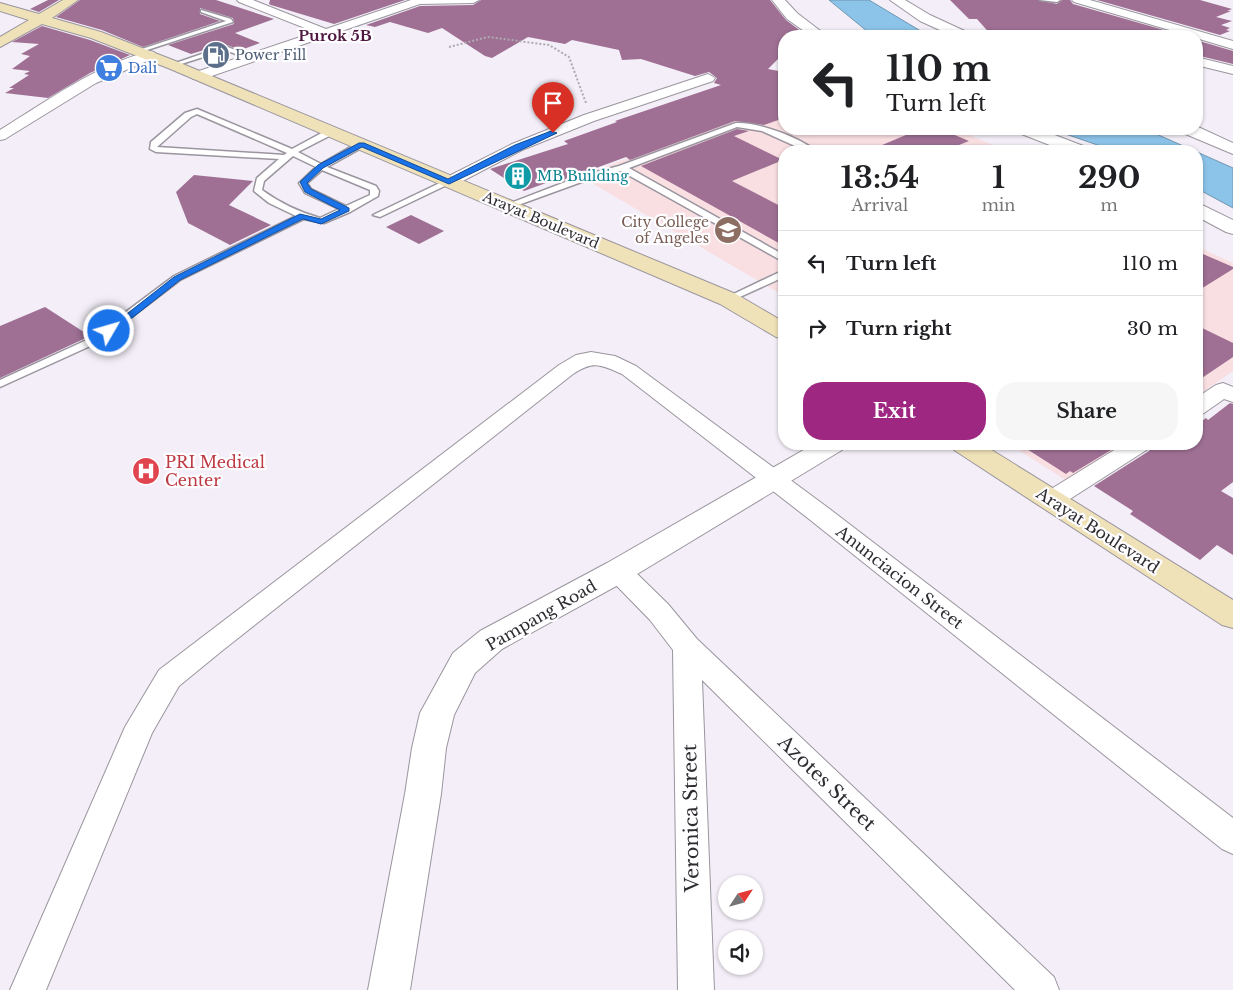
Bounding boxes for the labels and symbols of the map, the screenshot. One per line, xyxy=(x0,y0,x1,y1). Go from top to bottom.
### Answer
district label: Purok 5B xyxy=(298,26,372,45)
fuel station icon: Power Fill xyxy=(201,40,231,70)
place label: Power Fill xyxy=(235,46,307,64)
supermarket icon: Dali xyxy=(94,53,124,83)
place label: Dali xyxy=(128,59,158,77)
pin xyxy=(532,82,574,133)
building icon: MB Building xyxy=(503,161,533,191)
place label: MB Building xyxy=(537,167,629,185)
street label: Arayat Boulevard xyxy=(479,187,602,253)
place label: City College of Angeles xyxy=(621,213,709,247)
school or university icon: City College of Angeles xyxy=(713,215,743,245)
position arrow xyxy=(82,304,134,356)
place label: PRI Medical Center xyxy=(165,452,265,490)
hospital icon: PRI Medical Center xyxy=(131,456,161,486)
street label: Arayat Boulevard xyxy=(1032,482,1163,577)
street label: Anunciacion Street xyxy=(831,520,968,633)
street label: Pampang Road xyxy=(482,575,600,655)
street label: Azotes Street xyxy=(773,730,881,836)
street label: Veronica Street xyxy=(678,743,704,893)
north arrow xyxy=(718,875,762,920)

